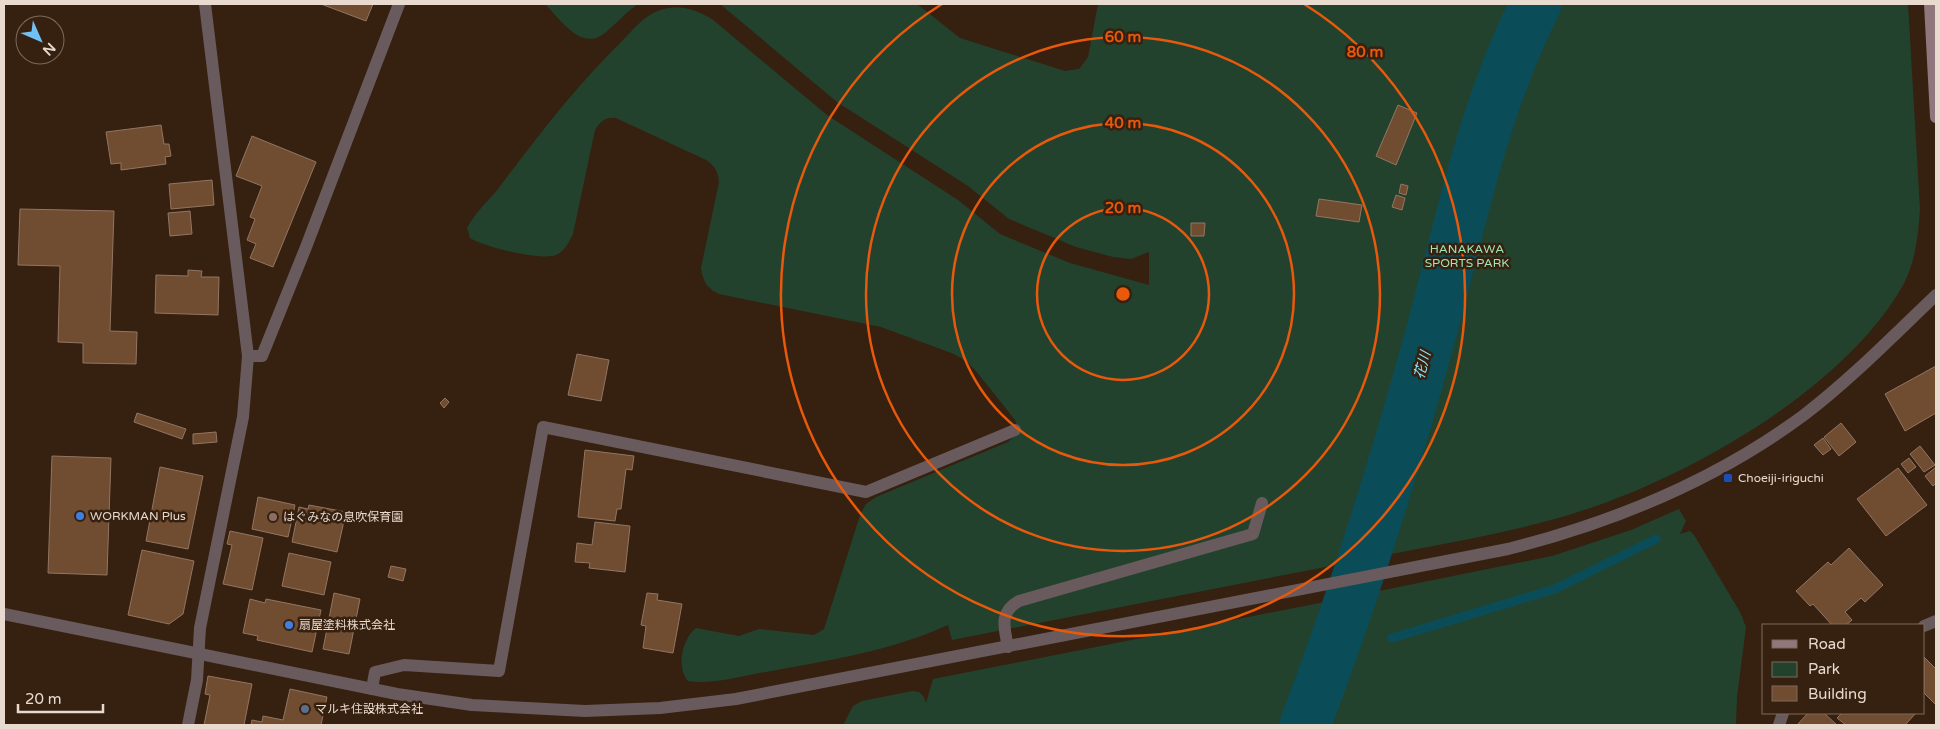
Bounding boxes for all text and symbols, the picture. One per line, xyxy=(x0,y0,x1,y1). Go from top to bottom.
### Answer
north arrow xyxy=(15,15,65,65)
text: 60 m xyxy=(1105,28,1141,46)
text: N xyxy=(39,39,59,59)
text: 80 m xyxy=(1347,43,1383,61)
text: 40 m xyxy=(1105,114,1141,132)
text: 20 m xyxy=(1105,199,1141,217)
park label: HANAKAWA SPORTS PARK xyxy=(1425,242,1509,270)
centre of rings xyxy=(1114,285,1132,303)
water label: 花川 xyxy=(1411,347,1435,381)
place label: Choeiji-iriguchi xyxy=(1738,471,1824,485)
marker: Choeiji-iriguchi xyxy=(1722,472,1734,484)
place label: WORKMAN Plus xyxy=(90,509,186,523)
marker: WORKMAN Plus xyxy=(74,510,86,522)
place label: はぐみなの息吹保育園 xyxy=(283,510,403,524)
marker: はぐみなの息吹保育園 xyxy=(267,511,279,523)
place label: 扇屋塗料株式会社 xyxy=(299,618,395,632)
marker: 扇屋塗料株式会社 xyxy=(283,619,295,631)
legend xyxy=(1762,624,1925,714)
text: Road xyxy=(1808,635,1846,653)
text: Park xyxy=(1808,660,1840,678)
scale bar xyxy=(18,682,102,714)
text: Building xyxy=(1808,685,1867,703)
text: 20 m xyxy=(25,690,62,708)
place label: マルキ住設株式会社 xyxy=(315,702,423,716)
marker: マルキ住設株式会社 xyxy=(299,703,311,715)

